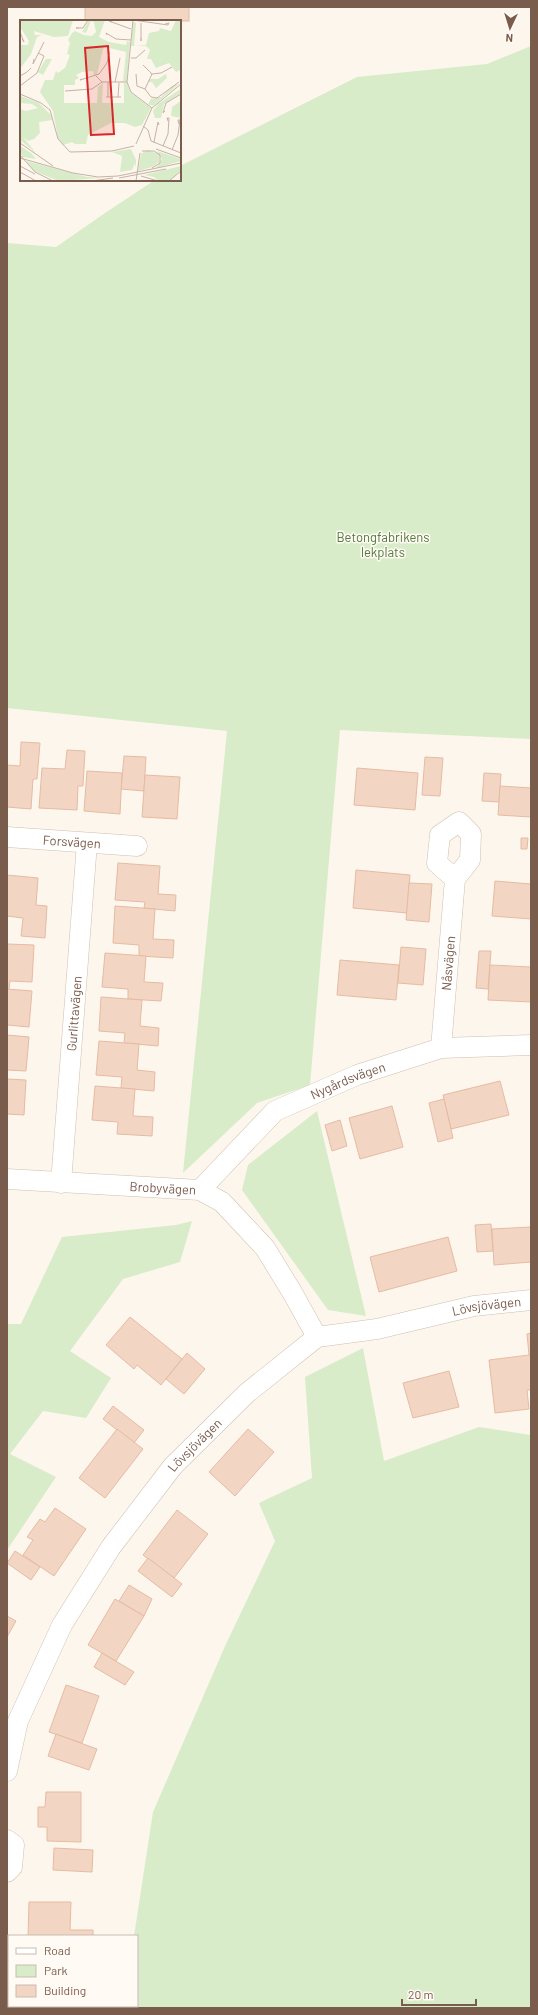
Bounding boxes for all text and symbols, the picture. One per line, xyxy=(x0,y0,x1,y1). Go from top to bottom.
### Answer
north arrow xyxy=(490,8,530,48)
inset map xyxy=(20,20,181,181)
text: N xyxy=(505,32,513,45)
park label: Betongfabrikens lekplats xyxy=(336,529,430,560)
street label: Forsvägen xyxy=(42,832,101,851)
street label: Nåsvägen xyxy=(438,935,458,991)
street label: Gurlittavägen xyxy=(63,975,85,1052)
street label: Nygårdsvägen xyxy=(308,1058,387,1102)
street label: Brobyvägen xyxy=(129,1178,196,1198)
street label: Lövsjövägen xyxy=(450,1293,522,1319)
street label: Lövsjövägen xyxy=(164,1415,225,1475)
legend xyxy=(8,1935,138,2007)
text: Road xyxy=(44,1943,71,1957)
text: Park xyxy=(44,1963,68,1977)
scale bar xyxy=(402,1981,476,2007)
text: Building xyxy=(44,1983,86,1997)
text: 20 m xyxy=(408,1987,434,2001)

